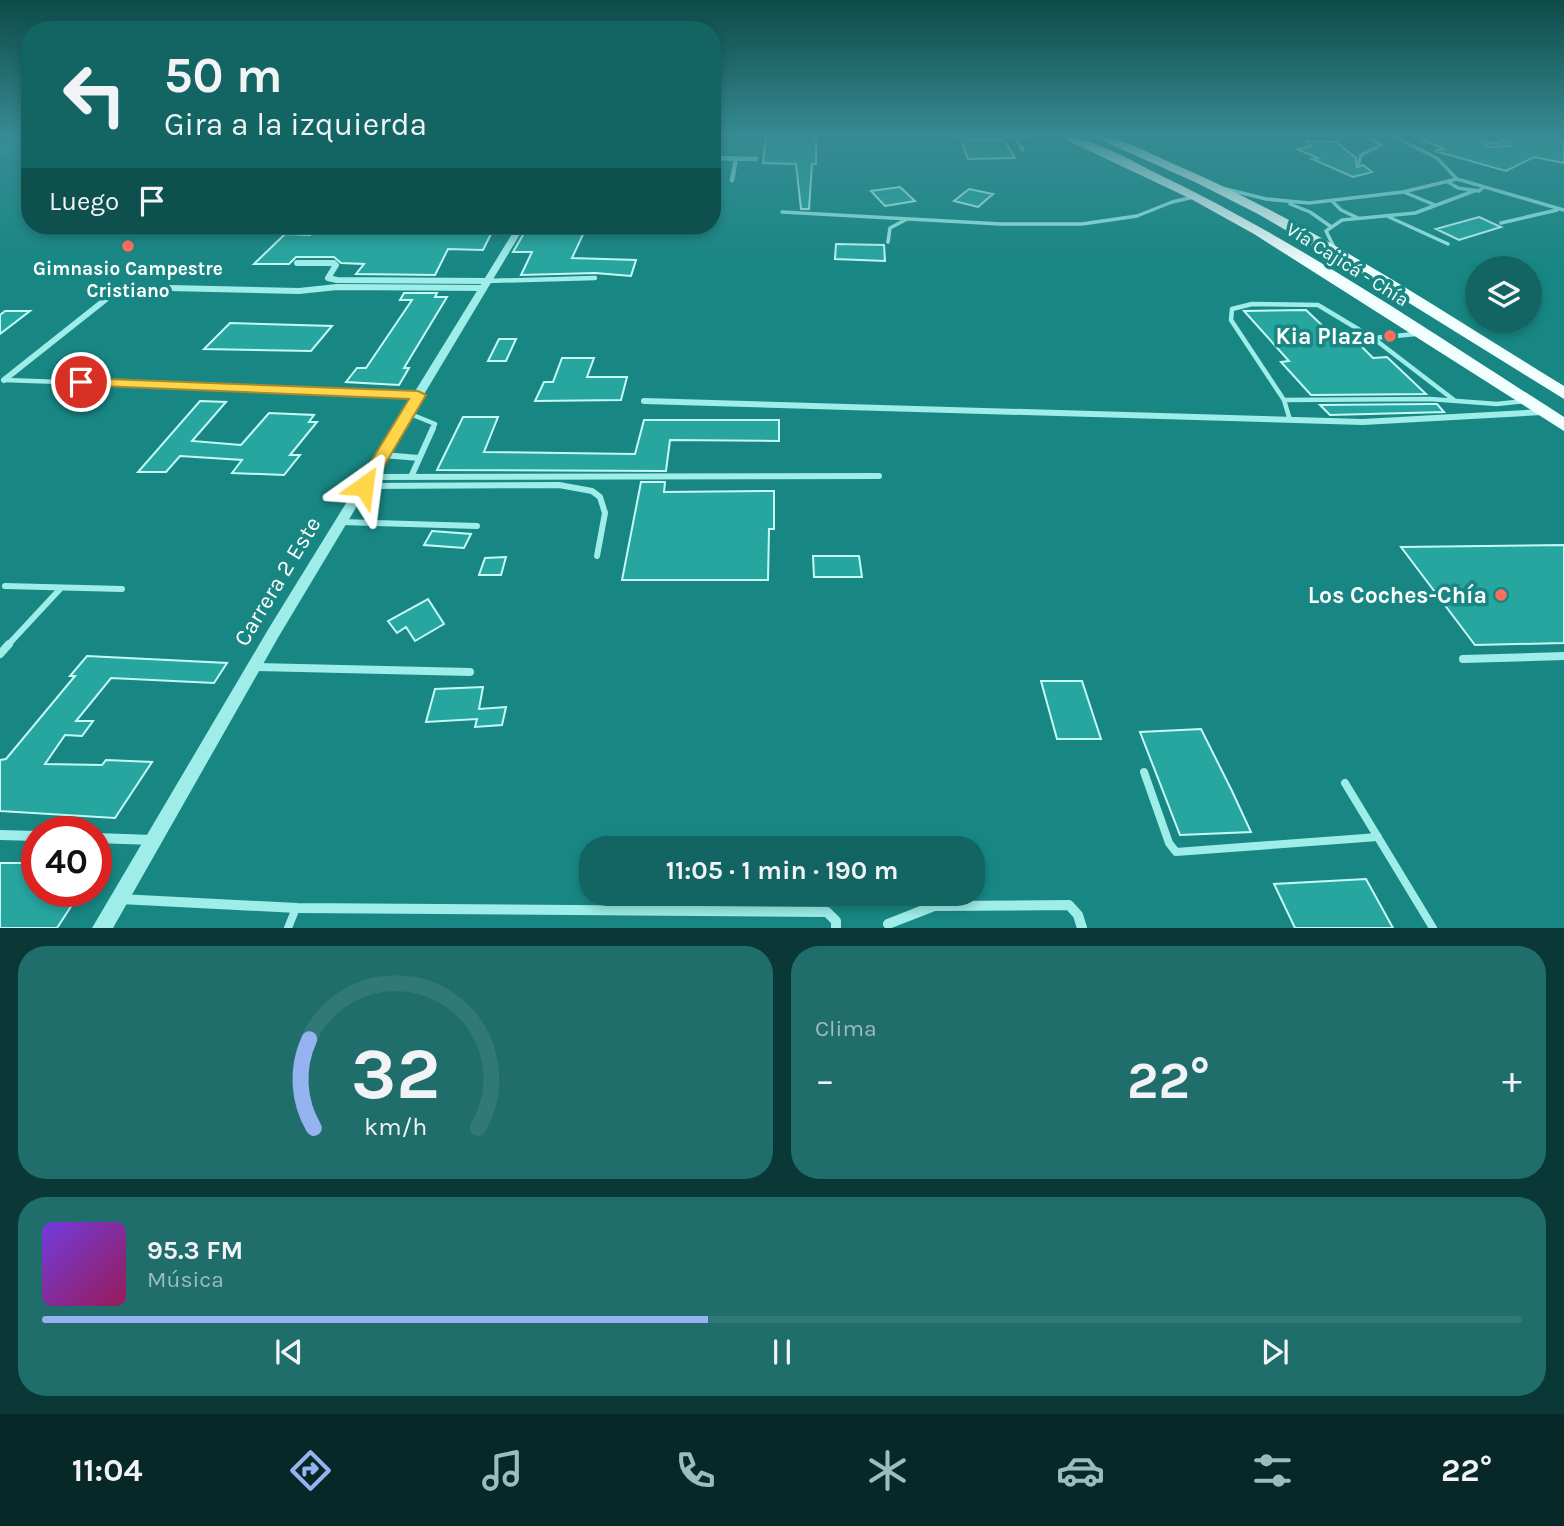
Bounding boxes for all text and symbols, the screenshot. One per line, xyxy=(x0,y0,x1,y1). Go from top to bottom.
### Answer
text: 50 m xyxy=(164,47,282,104)
icon: left xyxy=(49,49,140,140)
text: Gira a la izquierda xyxy=(164,106,427,143)
icon: arrive xyxy=(133,182,171,220)
text: Luego xyxy=(49,186,119,217)
street label: Vía Cajicá - Chía xyxy=(1282,218,1413,311)
marker: Gimnasio Campestre Cristiano xyxy=(120,238,136,254)
map controls xyxy=(1465,256,1542,333)
button: layers xyxy=(1465,256,1542,333)
place label: Gimnasio Campestre Cristiano xyxy=(33,258,223,302)
place label: Kia Plaza xyxy=(1275,323,1376,350)
marker: Kia Plaza xyxy=(1382,328,1398,344)
pin xyxy=(51,352,111,412)
icon: arrive xyxy=(62,363,100,401)
position arrow xyxy=(327,449,401,523)
street label: Carrera 2 Este xyxy=(228,512,327,651)
place label: Los Coches-Chía xyxy=(1308,582,1487,609)
marker: Los Coches-Chía xyxy=(1493,587,1509,603)
speed limit sign: 40 xyxy=(21,816,112,907)
text: 11:05 · 1 min · 190 m xyxy=(666,855,898,886)
text: Clima xyxy=(815,1015,877,1042)
text: 32 xyxy=(351,1032,440,1117)
text: 22° xyxy=(1127,1050,1210,1111)
text: − xyxy=(815,1058,835,1103)
text: + xyxy=(1502,1058,1522,1103)
text: km/h xyxy=(364,1112,427,1141)
text: 95.3 FM xyxy=(147,1235,243,1266)
text: Música xyxy=(147,1266,224,1293)
icon: previous xyxy=(270,1333,308,1371)
icon: pause xyxy=(763,1333,801,1371)
icon: next xyxy=(1256,1333,1294,1371)
icon: directions xyxy=(286,1446,335,1495)
icon: music xyxy=(478,1446,527,1495)
icon: phone xyxy=(671,1446,720,1495)
icon: climate xyxy=(863,1446,912,1495)
icon: car xyxy=(1056,1446,1105,1495)
icon: filters xyxy=(1248,1446,1297,1495)
text: 11:04 xyxy=(72,1452,142,1489)
text: 22° xyxy=(1441,1452,1492,1489)

